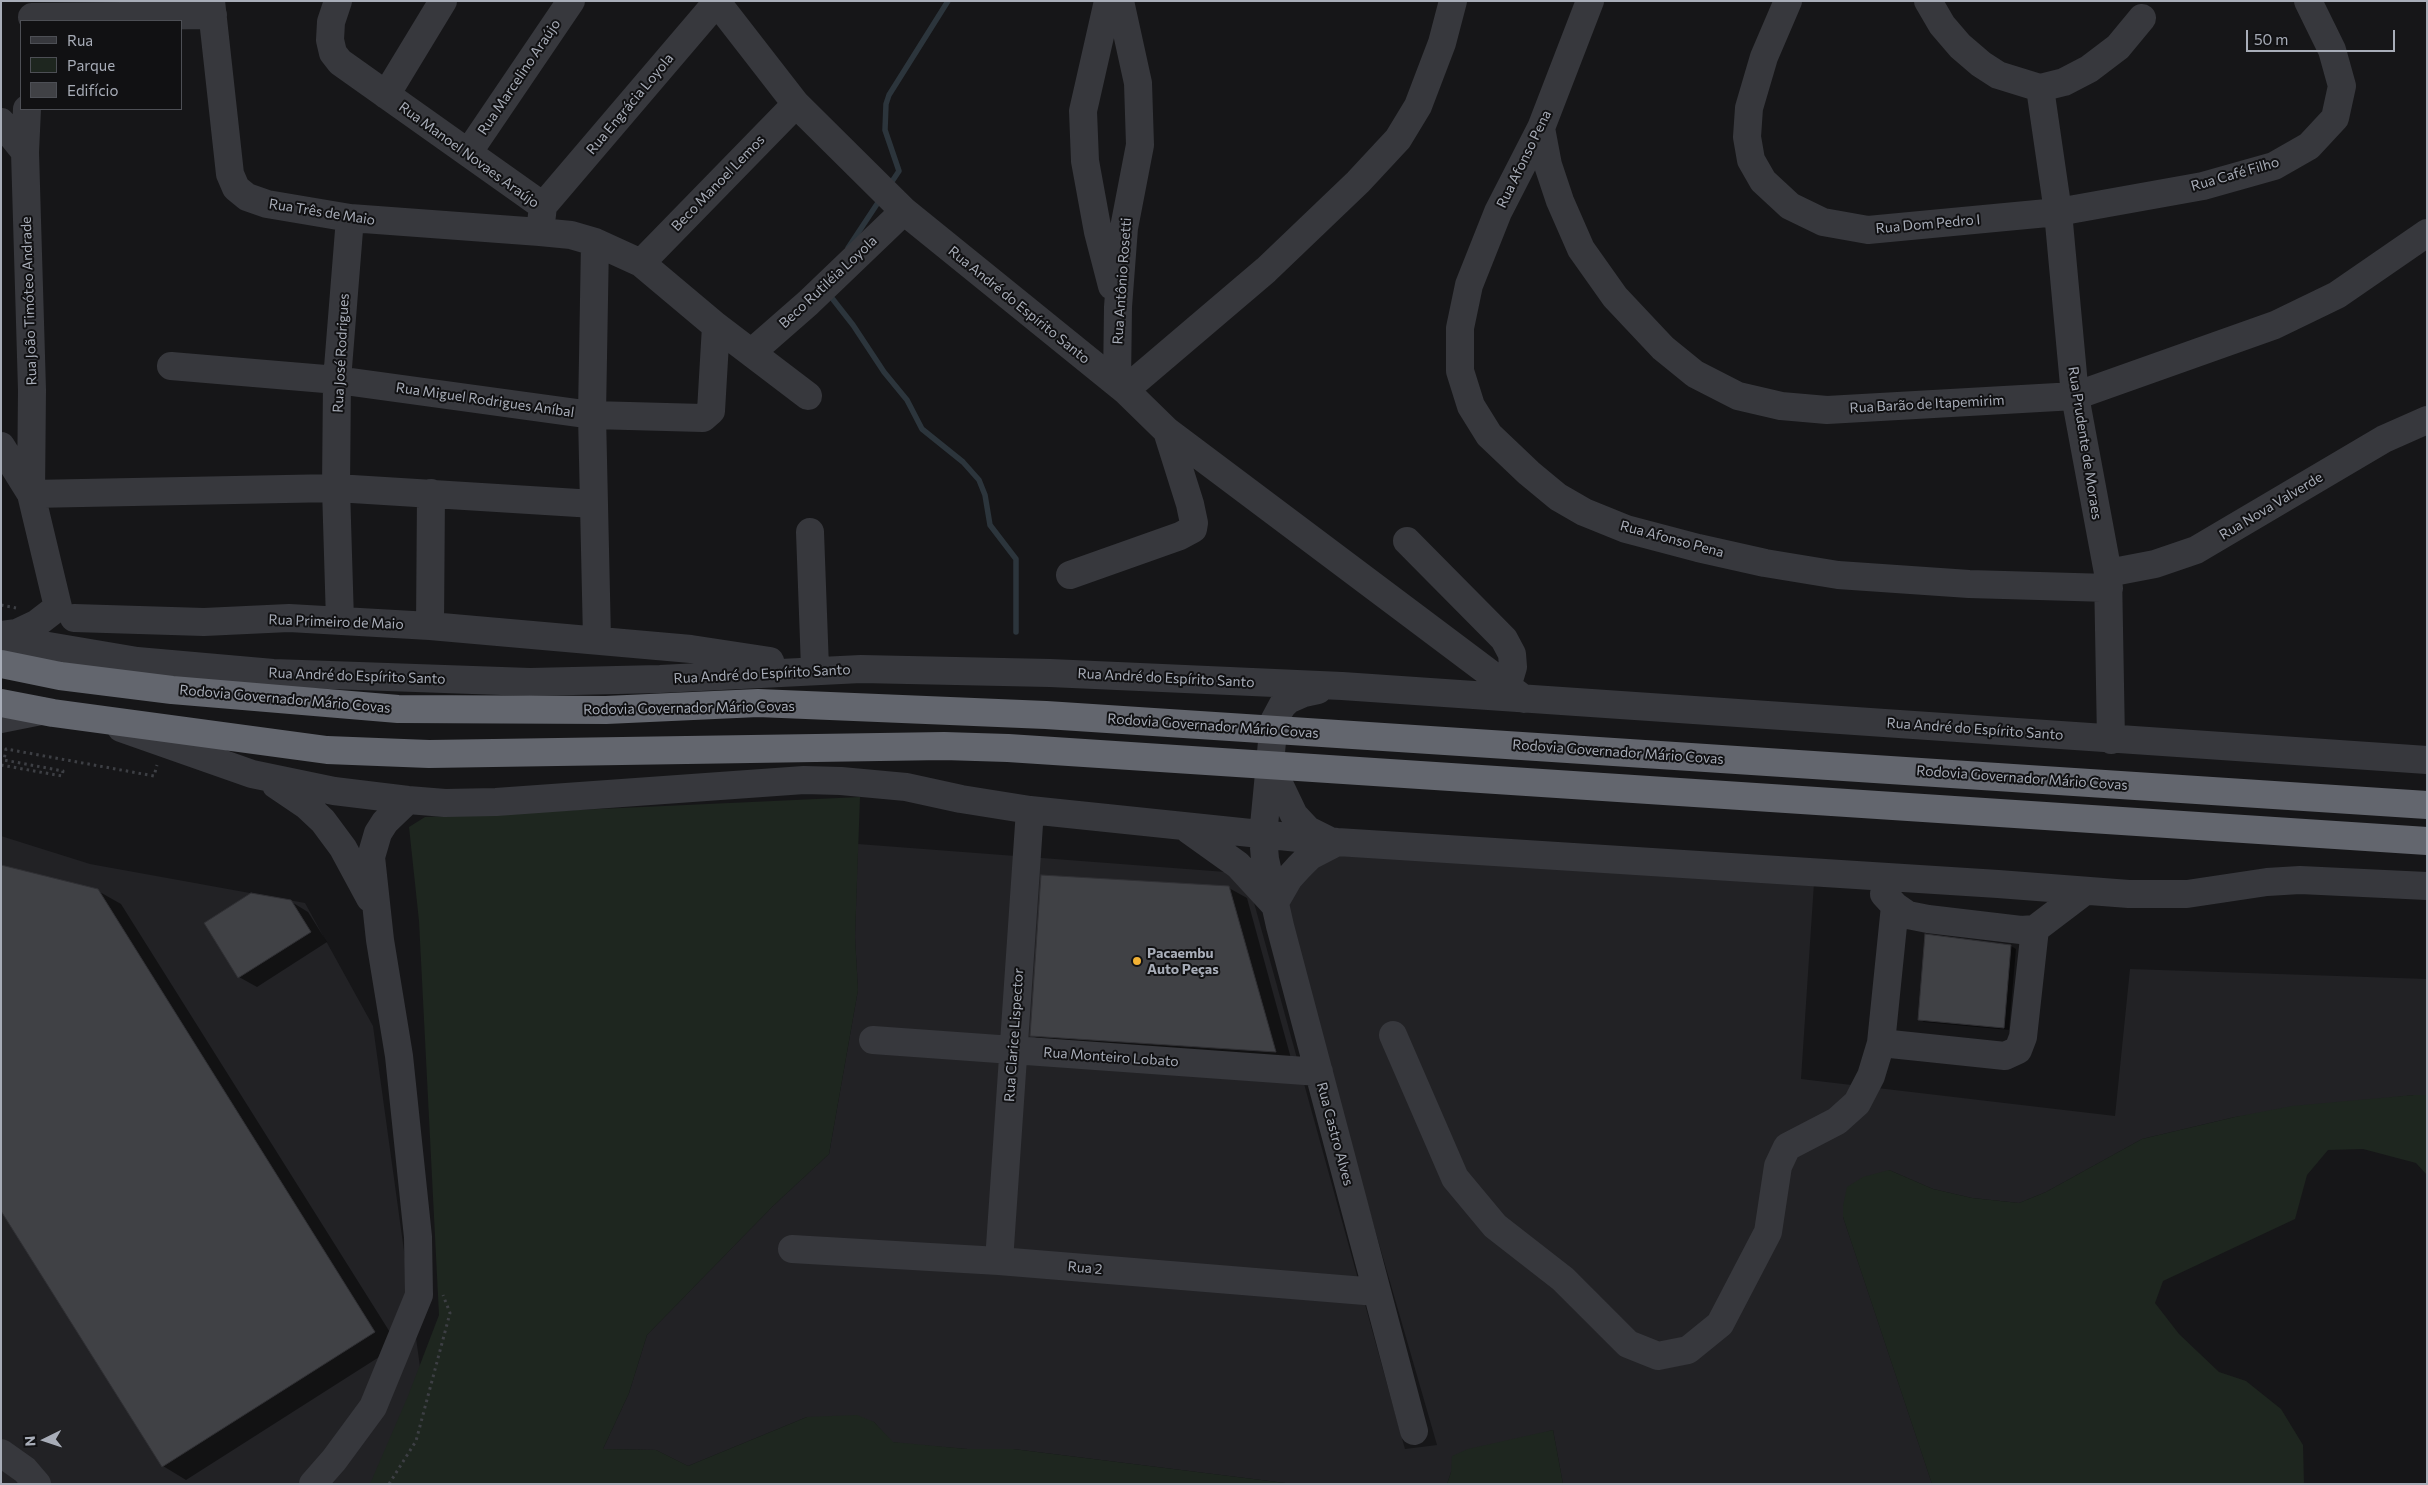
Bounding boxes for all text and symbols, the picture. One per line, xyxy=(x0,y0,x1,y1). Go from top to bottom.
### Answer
street label: Rua Marcelino Araújo xyxy=(474,16,564,138)
legend xyxy=(20,20,182,110)
scale bar xyxy=(2248,20,2397,52)
text: 50 m xyxy=(2254,30,2288,48)
text: Rua xyxy=(67,31,93,49)
street label: Rua Engrácia Loyola xyxy=(583,50,677,158)
text: Parque xyxy=(67,56,115,74)
text: Edifício xyxy=(67,81,118,99)
street label: Rua Manoel Novaes Araújo xyxy=(396,98,542,212)
street label: Rua Afonso Pena xyxy=(1493,107,1555,211)
street label: Beco Manoel Lemos xyxy=(668,131,768,235)
street label: Rua Café Filho xyxy=(2189,153,2281,195)
street label: Rua Três de Maio xyxy=(268,195,376,229)
street label: Rua Dom Pedro I xyxy=(1875,211,1981,237)
street label: Rua João Timóteo Andrade xyxy=(18,216,40,386)
street label: Rua Antônio Rosetti xyxy=(1109,217,1135,345)
street label: Beco Rutiléia Loyola xyxy=(776,232,880,332)
street label: Rua André do Espírito Santo xyxy=(945,243,1093,367)
street label: Rua José Rodrigues xyxy=(329,293,353,413)
street label: Rua Prudente de Moraes xyxy=(2065,365,2105,521)
street label: Rua Miguel Rodrigues Aníbal xyxy=(395,379,575,421)
street label: Rua Barão de Itapemirim xyxy=(1849,392,2005,416)
street label: Rua Nova Valverde xyxy=(2216,468,2326,544)
street label: Rua Afonso Pena xyxy=(1618,517,1726,561)
street label: Rua Primeiro de Maio xyxy=(268,611,404,633)
street label: Rua André do Espírito Santo xyxy=(673,661,851,687)
street label: Rua André do Espírito Santo xyxy=(268,665,446,687)
street label: Rua André do Espírito Santo xyxy=(1077,665,1255,691)
street label: Rodovia Governador Mário Covas xyxy=(179,681,391,717)
street label: Rodovia Governador Mário Covas xyxy=(583,698,795,718)
street label: Rodovia Governador Mário Covas xyxy=(1107,710,1319,742)
street label: Rua André do Espírito Santo xyxy=(1886,714,2064,744)
street label: Rodovia Governador Mário Covas xyxy=(1512,736,1724,768)
street label: Rodovia Governador Mário Covas xyxy=(1916,762,2128,794)
place label: Pacaembu Auto Peças xyxy=(1147,945,1219,978)
marker: Pacaembu Auto Peças xyxy=(1131,955,1143,967)
street label: Rua Clarice Lispector xyxy=(1001,968,1027,1102)
street label: Rua Monteiro Lobato xyxy=(1043,1044,1179,1070)
street label: Rua Castro Alves xyxy=(1313,1080,1357,1188)
street label: Rua 2 xyxy=(1067,1258,1103,1278)
north arrow xyxy=(20,1415,70,1465)
text: N xyxy=(21,1435,38,1447)

